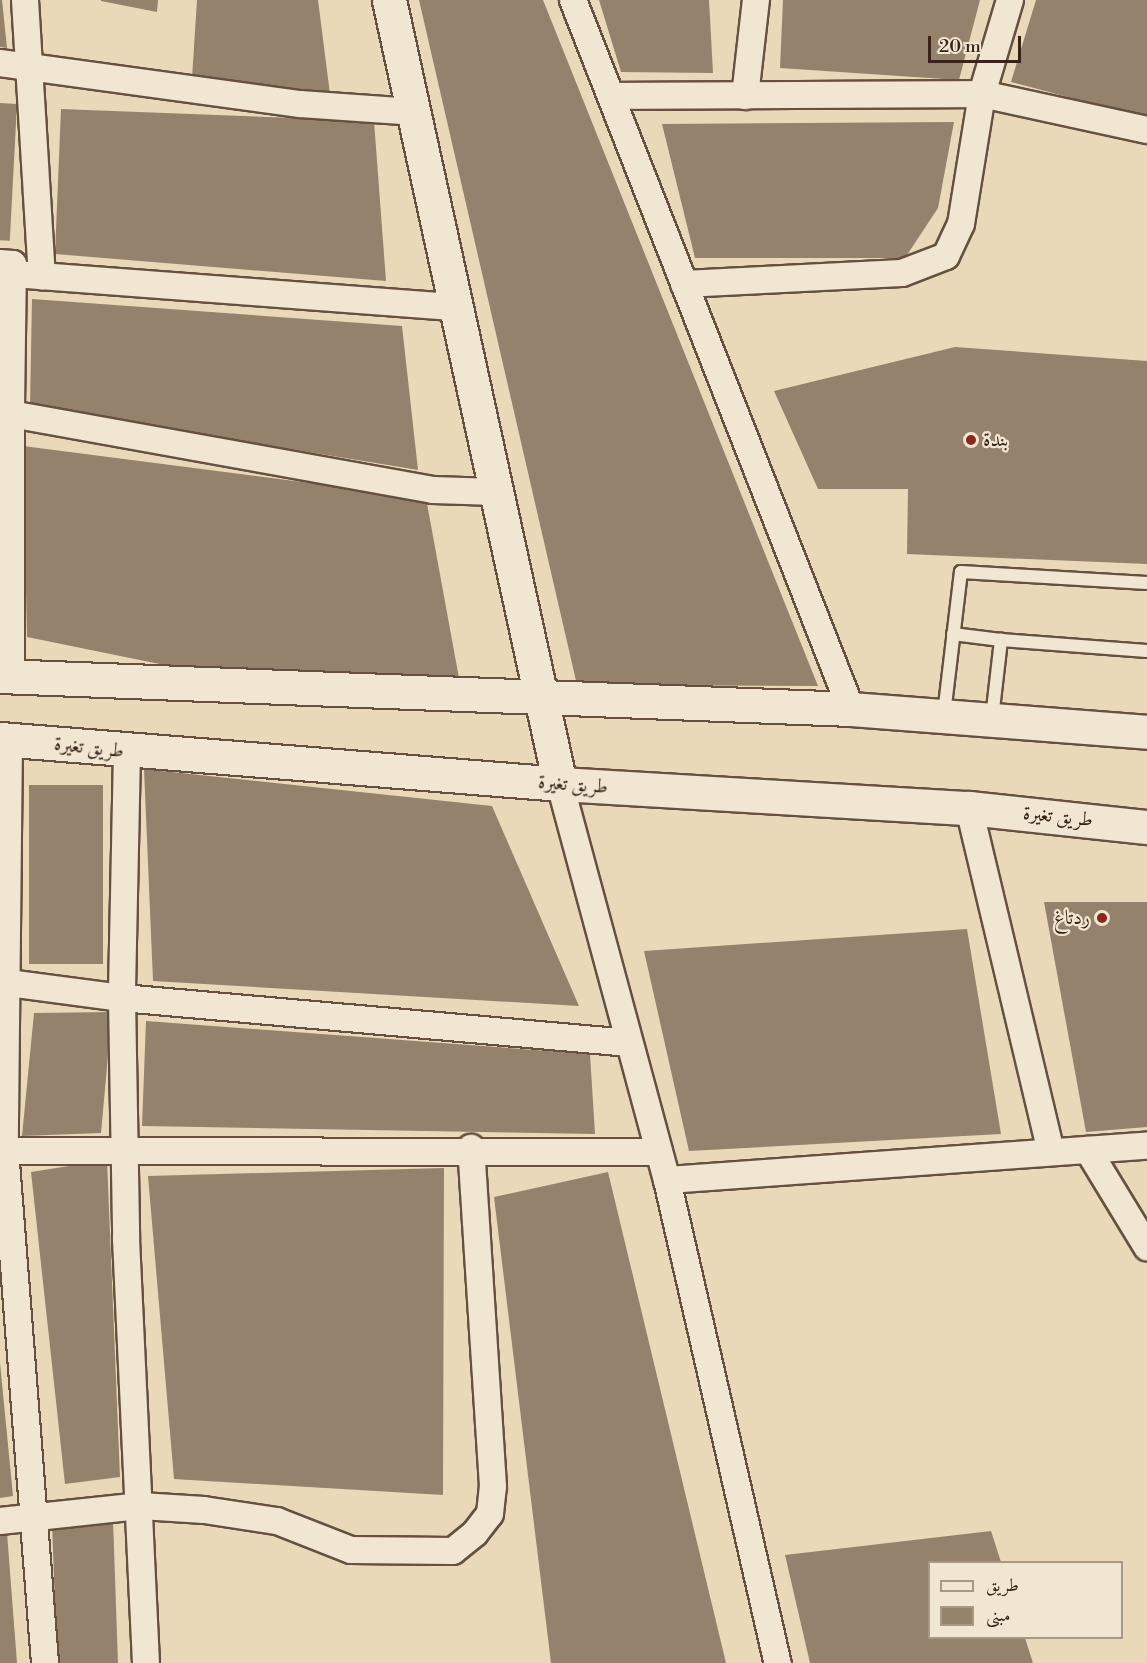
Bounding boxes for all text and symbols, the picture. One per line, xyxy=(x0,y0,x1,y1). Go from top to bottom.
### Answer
scale bar xyxy=(931,24,1024,62)
text: 20 m xyxy=(939,35,981,58)
place label: بندة xyxy=(983,428,1008,452)
marker: بندة xyxy=(964,433,978,447)
street label: طريق تغيرة xyxy=(53,732,125,764)
street label: طريق تغيرة xyxy=(537,771,609,799)
street label: طريق تغيرة xyxy=(1022,801,1094,833)
place label: ردتاغ xyxy=(1054,906,1090,930)
marker: ردتاغ xyxy=(1095,911,1109,925)
legend xyxy=(928,1561,1123,1639)
text: طريق xyxy=(986,1574,1019,1597)
text: مبنى xyxy=(986,1604,1011,1627)

